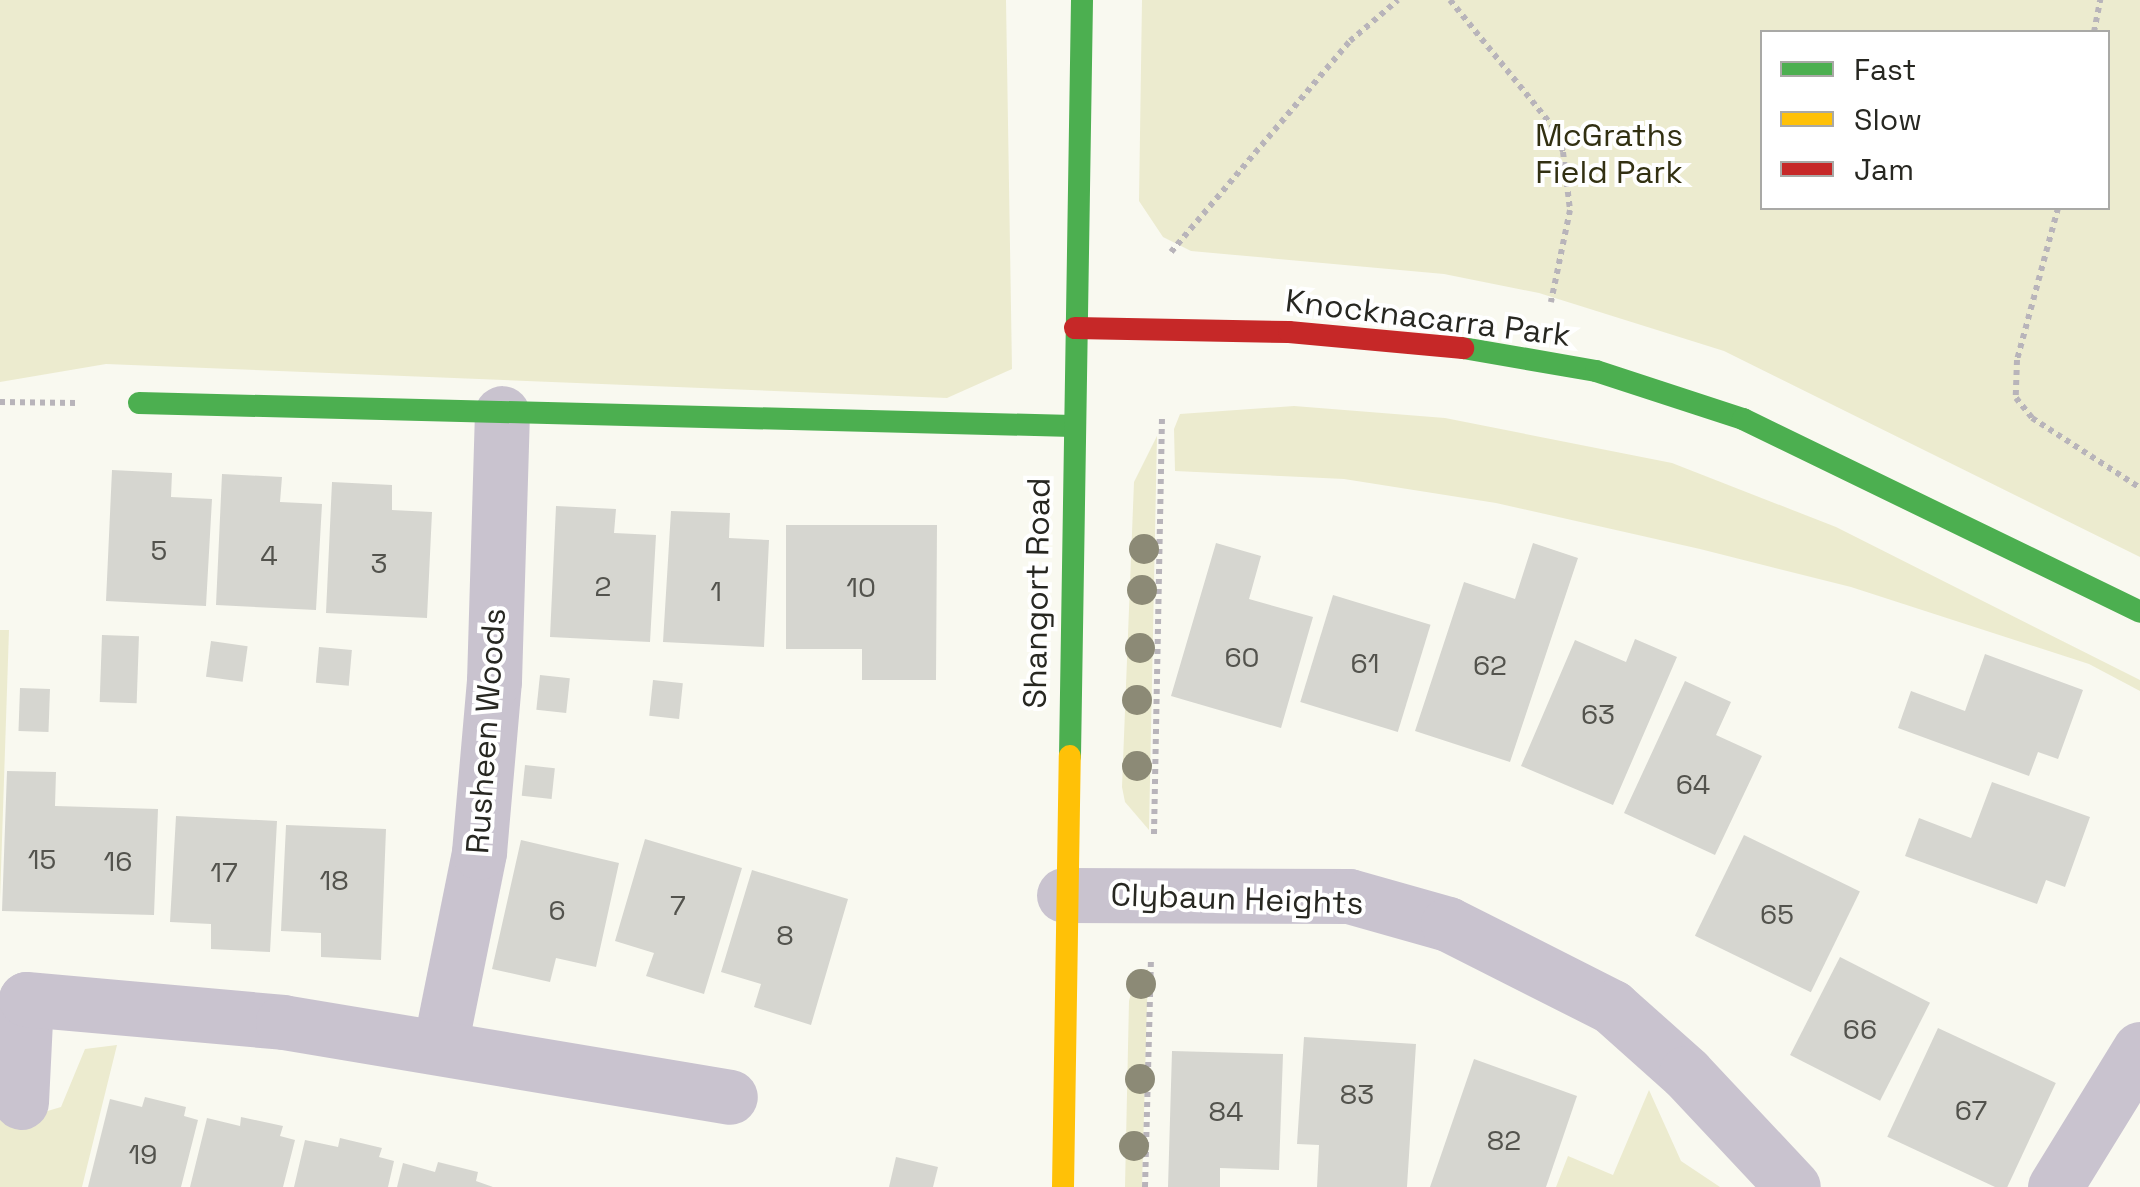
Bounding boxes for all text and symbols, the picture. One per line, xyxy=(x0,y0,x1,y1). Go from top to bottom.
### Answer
legend xyxy=(1760,30,2110,210)
text: Fast xyxy=(1854,50,1916,89)
text: Slow xyxy=(1854,100,1922,139)
park label: McGraths Field Park xyxy=(1535,117,1683,192)
text: Jam xyxy=(1854,150,1914,189)
street label: Knocknacarra Park xyxy=(1283,281,1573,355)
street label: Shangort Road xyxy=(1016,477,1058,709)
house number: 5 xyxy=(151,533,167,567)
house number: 4 xyxy=(260,538,278,572)
house number: 3 xyxy=(371,546,387,580)
house number: 2 xyxy=(595,569,611,603)
house number: 10 xyxy=(846,570,876,604)
house number: 1 xyxy=(710,574,722,608)
street label: Rusheen Woods xyxy=(458,607,514,855)
house number: 60 xyxy=(1224,640,1260,674)
house number: 61 xyxy=(1351,646,1379,680)
house number: 62 xyxy=(1473,648,1507,682)
house number: 63 xyxy=(1581,697,1615,731)
house number: 64 xyxy=(1676,767,1710,801)
house number: 15 xyxy=(28,842,56,876)
house number: 16 xyxy=(104,844,132,878)
house number: 17 xyxy=(210,855,238,889)
house number: 18 xyxy=(319,863,349,897)
street label: Clybaun Heights xyxy=(1110,875,1364,923)
house number: 7 xyxy=(670,888,686,922)
house number: 6 xyxy=(548,893,566,927)
house number: 65 xyxy=(1760,897,1794,931)
house number: 8 xyxy=(776,918,794,952)
house number: 66 xyxy=(1843,1012,1877,1046)
house number: 83 xyxy=(1340,1077,1374,1111)
house number: 67 xyxy=(1955,1093,1987,1127)
house number: 84 xyxy=(1209,1094,1243,1128)
house number: 82 xyxy=(1487,1123,1521,1157)
house number: 19 xyxy=(129,1137,157,1171)

